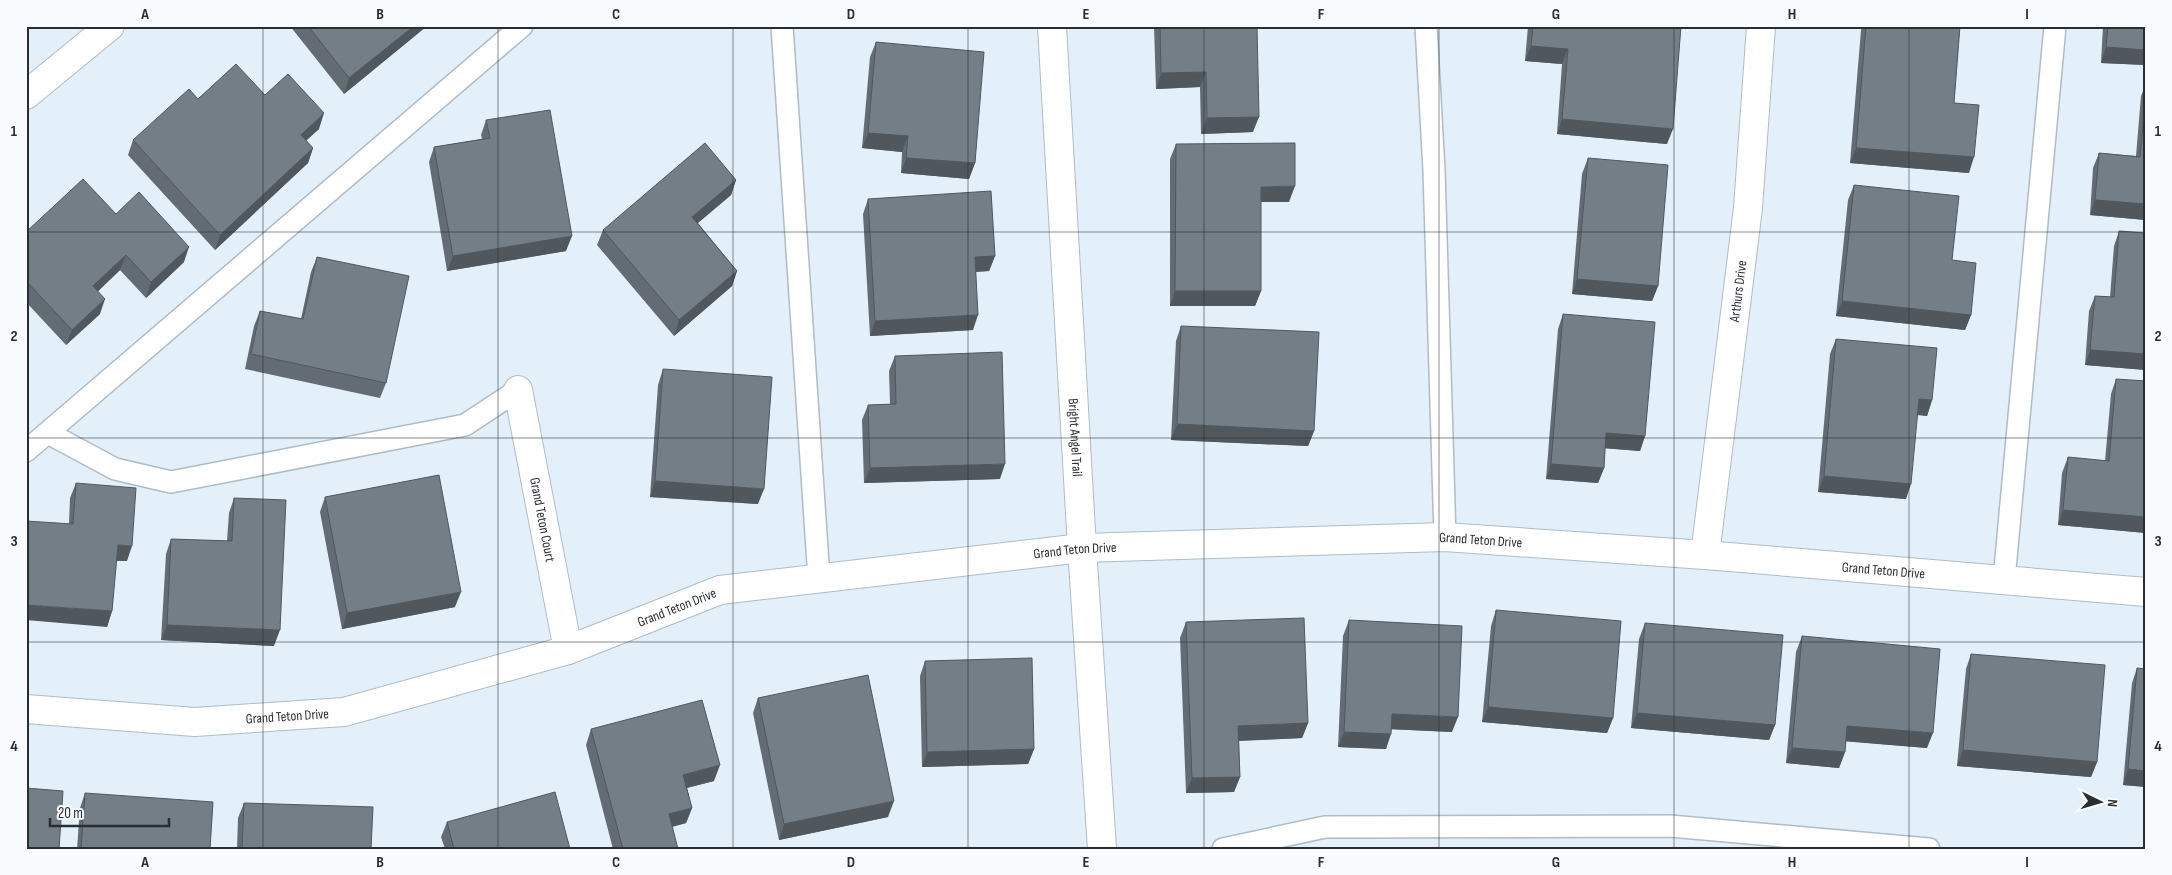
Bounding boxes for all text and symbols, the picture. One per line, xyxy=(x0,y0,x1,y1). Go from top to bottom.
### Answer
text: A xyxy=(140,5,149,24)
text: B xyxy=(376,5,384,24)
text: C xyxy=(612,5,620,24)
text: D xyxy=(847,5,855,24)
text: E xyxy=(1083,5,1090,24)
text: F xyxy=(1318,5,1325,24)
text: G xyxy=(1552,5,1560,24)
text: H xyxy=(1788,5,1796,24)
text: I xyxy=(2025,5,2029,24)
text: 1 xyxy=(11,122,18,141)
text: 1 xyxy=(2155,122,2162,141)
street label: Arthurs Drive xyxy=(1725,259,1750,324)
text: 2 xyxy=(10,327,18,346)
text: 2 xyxy=(2154,327,2162,346)
street label: Bright Angel Trail xyxy=(1065,398,1086,477)
street label: Grand Teton Court xyxy=(526,476,559,563)
street label: Grand Teton Drive xyxy=(1439,528,1523,551)
text: 3 xyxy=(10,532,18,551)
text: 3 xyxy=(2154,532,2162,551)
street label: Grand Teton Drive xyxy=(1033,538,1117,562)
street label: Grand Teton Drive xyxy=(1841,558,1926,582)
street label: Grand Teton Drive xyxy=(635,584,718,630)
street label: Grand Teton Drive xyxy=(245,705,329,727)
text: 4 xyxy=(10,737,18,756)
text: 4 xyxy=(2154,737,2162,756)
north arrow xyxy=(2074,778,2124,828)
scale bar xyxy=(50,795,169,827)
text: N xyxy=(2104,799,2121,808)
text: 20 m xyxy=(58,804,83,823)
text: A xyxy=(140,853,149,872)
text: B xyxy=(376,853,384,872)
text: C xyxy=(612,853,620,872)
text: D xyxy=(847,853,855,872)
text: E xyxy=(1083,853,1090,872)
text: F xyxy=(1318,853,1325,872)
text: G xyxy=(1552,853,1560,872)
text: H xyxy=(1788,853,1796,872)
text: I xyxy=(2025,853,2029,872)

